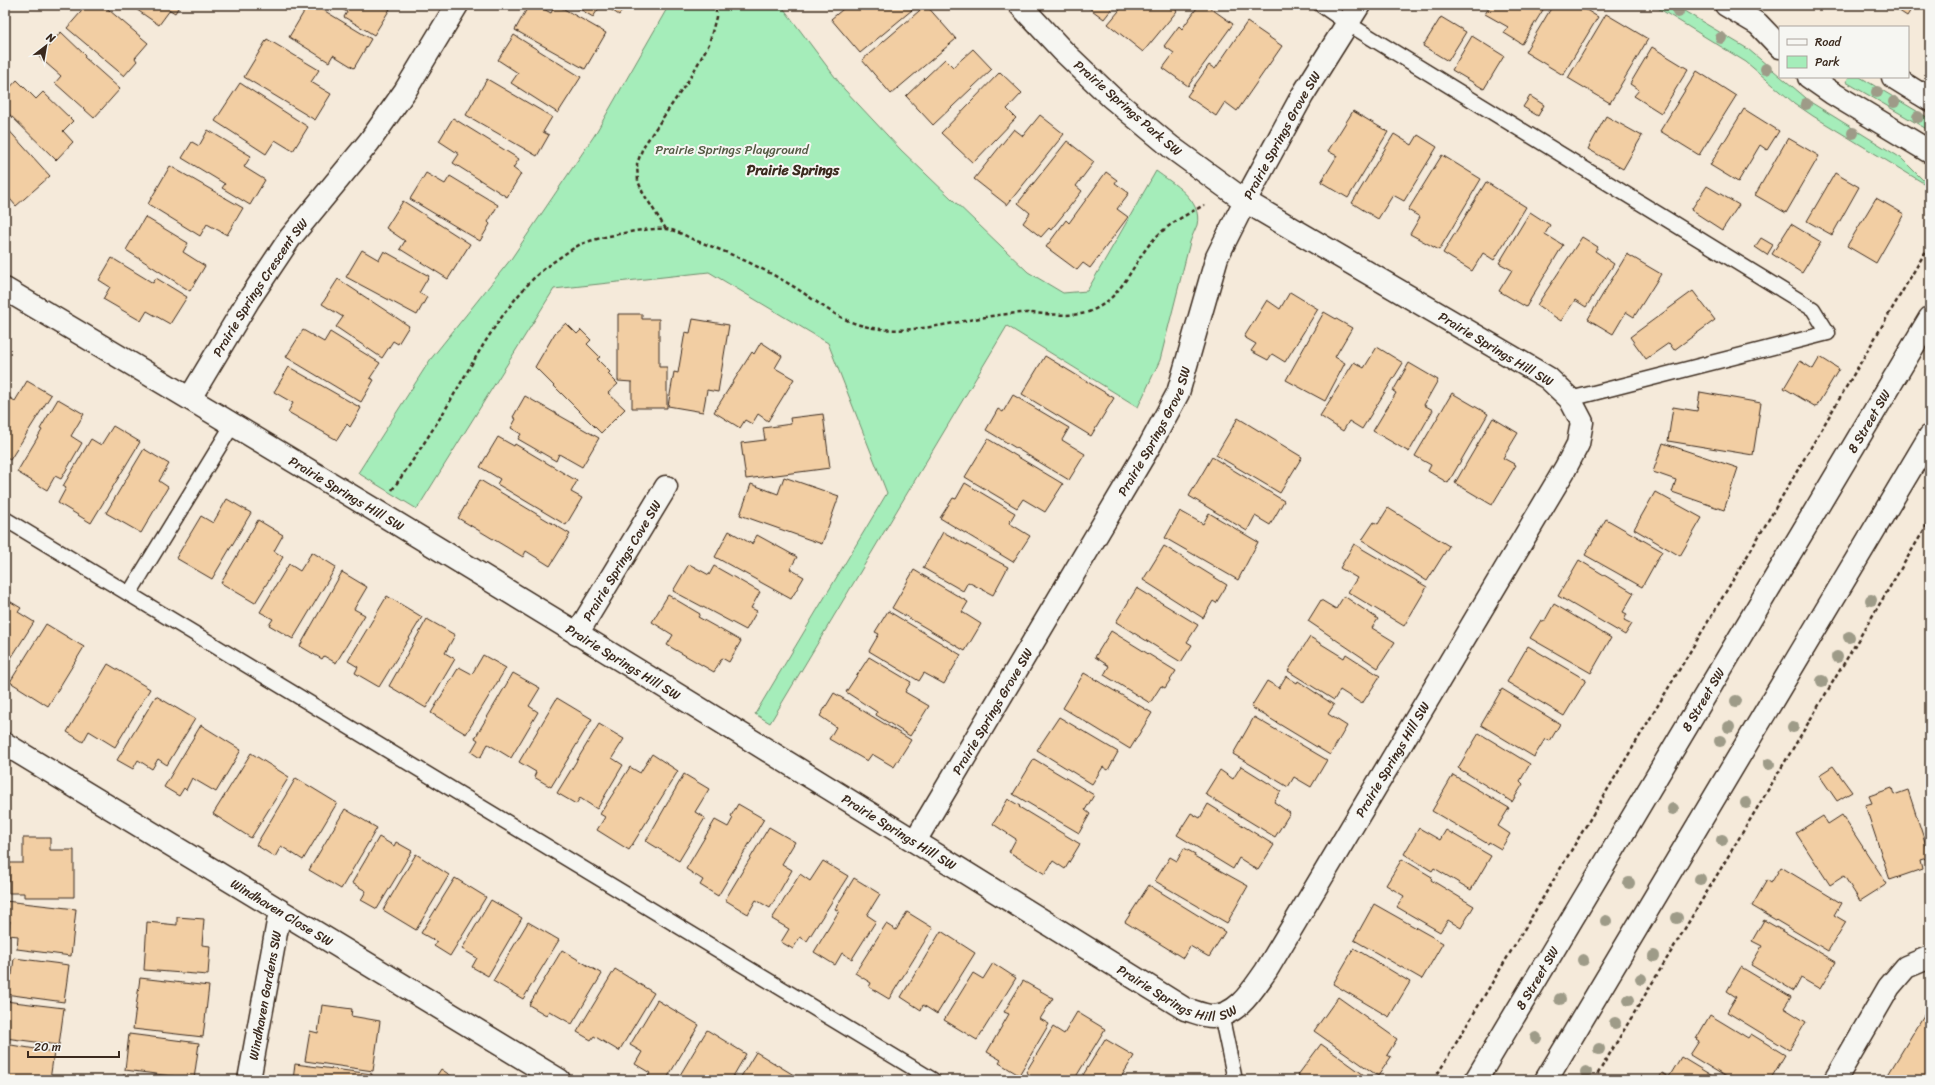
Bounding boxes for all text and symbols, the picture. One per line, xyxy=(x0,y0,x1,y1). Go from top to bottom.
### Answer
north arrow xyxy=(26,26,66,66)
legend xyxy=(1779,26,1909,78)
text: N xyxy=(42,27,59,48)
text: Road xyxy=(1815,31,1842,53)
text: Park xyxy=(1815,51,1840,73)
street label: Prairie Springs Park SW xyxy=(1068,54,1188,162)
street label: Prairie Springs Grove SW xyxy=(1236,66,1327,204)
park label: Prairie Springs Playground xyxy=(655,138,810,161)
district label: Prairie Springs xyxy=(747,158,840,183)
street label: Prairie Springs Crescent SW xyxy=(206,212,314,361)
street label: Prairie Springs Hill SW xyxy=(1434,305,1559,393)
street label: Prairie Springs Grove SW xyxy=(1111,363,1197,500)
street label: 8 Street SW xyxy=(1841,384,1897,457)
street label: Prairie Springs Hill SW xyxy=(284,449,409,537)
street label: Prairie Springs Cove SW xyxy=(576,495,668,626)
street label: Prairie Springs Hill SW xyxy=(561,617,686,706)
street label: Prairie Springs Grove SW xyxy=(945,643,1039,779)
street label: 8 Street SW xyxy=(1675,662,1731,736)
street label: Prairie Springs Hill SW xyxy=(1349,696,1436,822)
street label: Prairie Springs Hill SW xyxy=(837,787,962,876)
street label: Windhaven Close SW xyxy=(226,872,338,952)
street label: Windhaven Gardens SW xyxy=(241,928,288,1062)
street label: 8 Street SW xyxy=(1509,941,1565,1014)
street label: Prairie Springs Hill SW xyxy=(1113,958,1242,1028)
scale bar xyxy=(28,1033,119,1059)
text: 20 m xyxy=(34,1036,61,1058)

